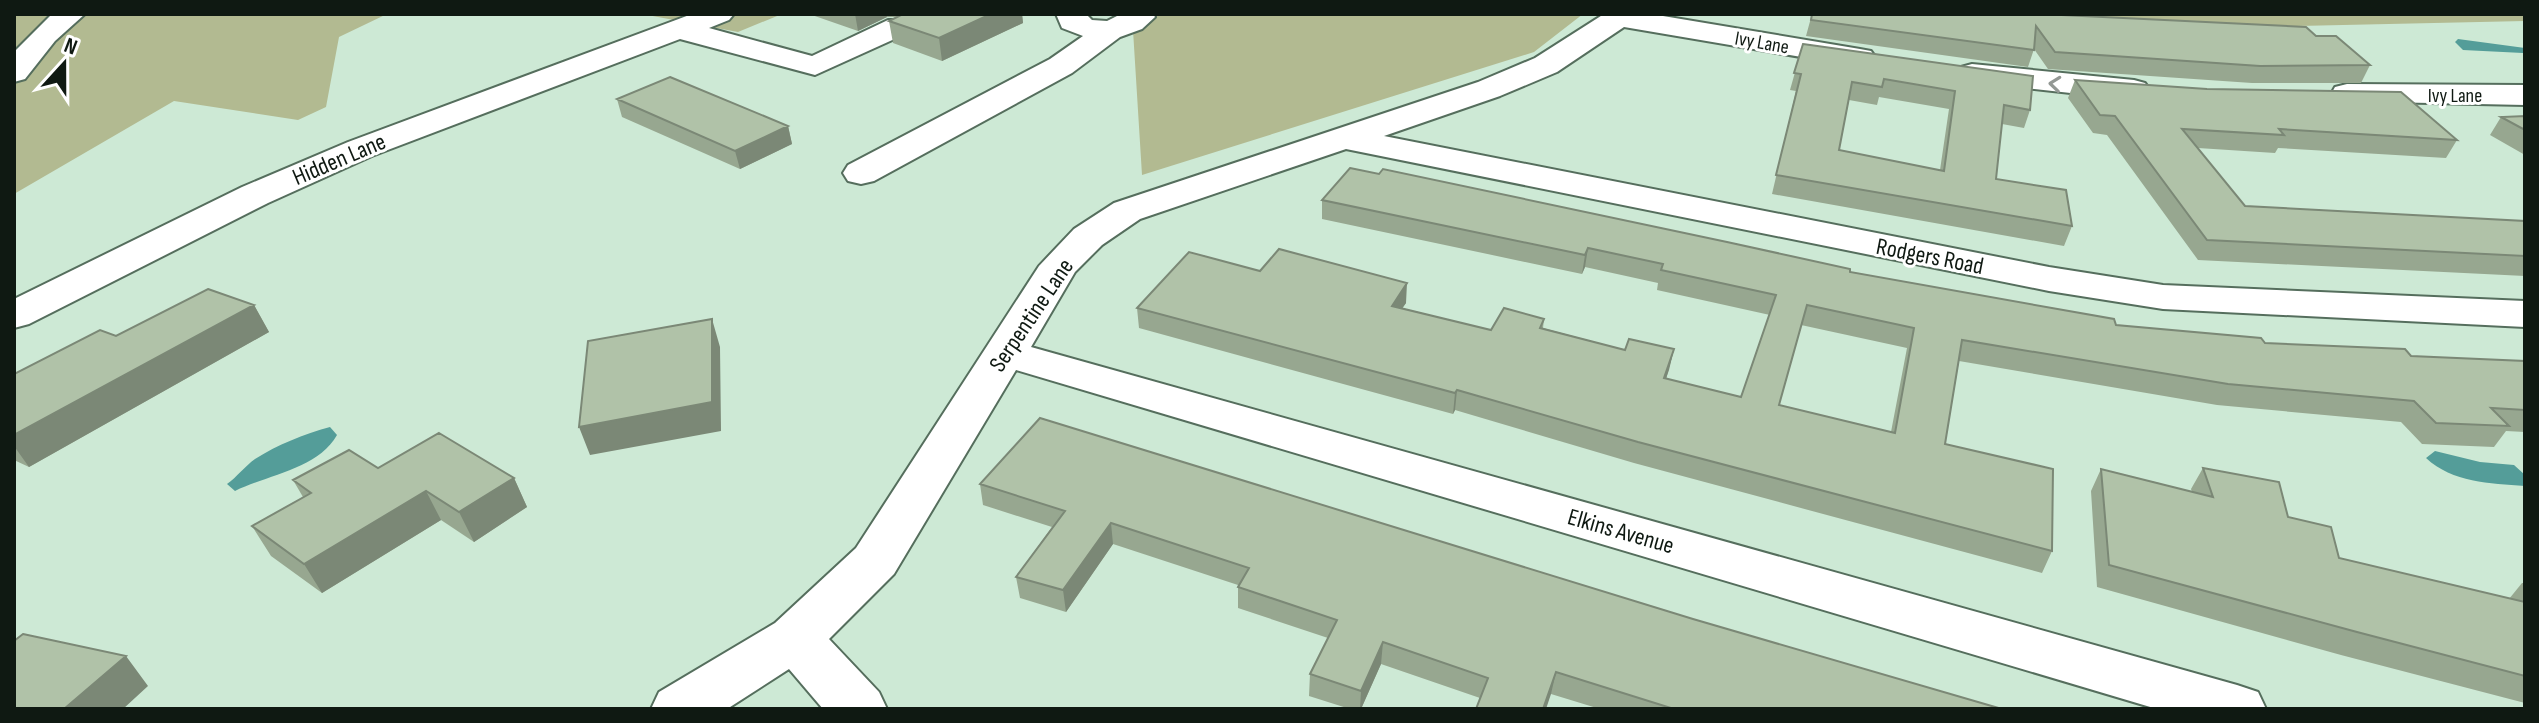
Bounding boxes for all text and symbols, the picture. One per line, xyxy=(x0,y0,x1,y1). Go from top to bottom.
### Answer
north arrow xyxy=(24,24,104,104)
street label: Ivy Lane xyxy=(1733,26,1791,60)
text: N xyxy=(60,32,81,61)
one-way arrow xyxy=(2048,75,2061,92)
street label: Ivy Lane xyxy=(2428,84,2482,108)
street label: Hidden Lane xyxy=(288,127,390,192)
street label: Rodgers Road xyxy=(1874,232,1986,281)
street label: Serpentine Lane xyxy=(983,253,1080,377)
street label: Elkins Avenue xyxy=(1564,502,1677,560)

